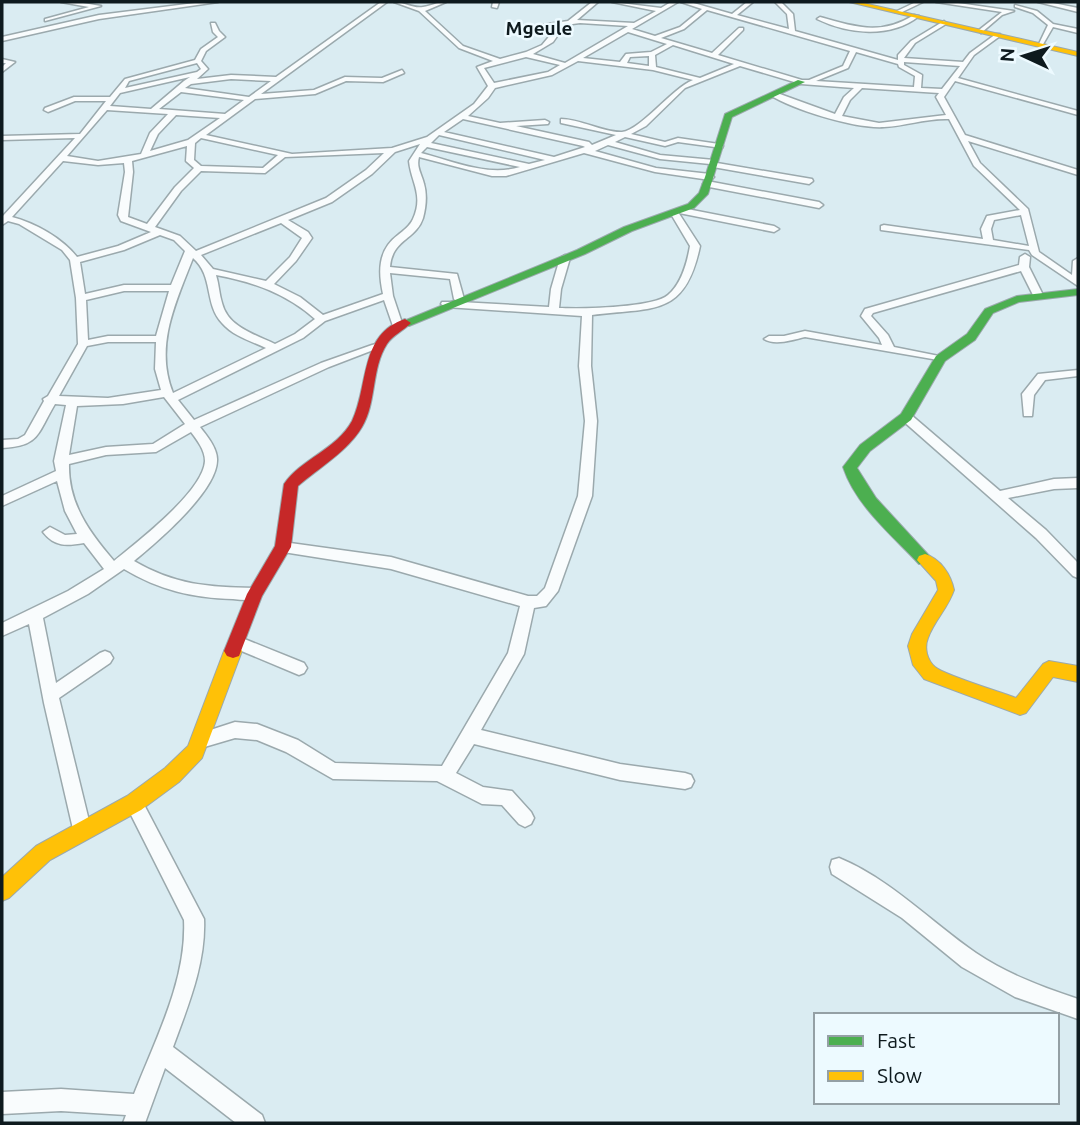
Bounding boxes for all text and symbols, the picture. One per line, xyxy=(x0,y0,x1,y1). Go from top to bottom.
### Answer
district label: Mgeule xyxy=(506,17,572,39)
north arrow xyxy=(989,21,1059,91)
text: N xyxy=(996,47,1019,63)
legend xyxy=(814,1013,1059,1104)
text: Fast xyxy=(877,1028,915,1052)
text: Slow xyxy=(877,1063,922,1087)

